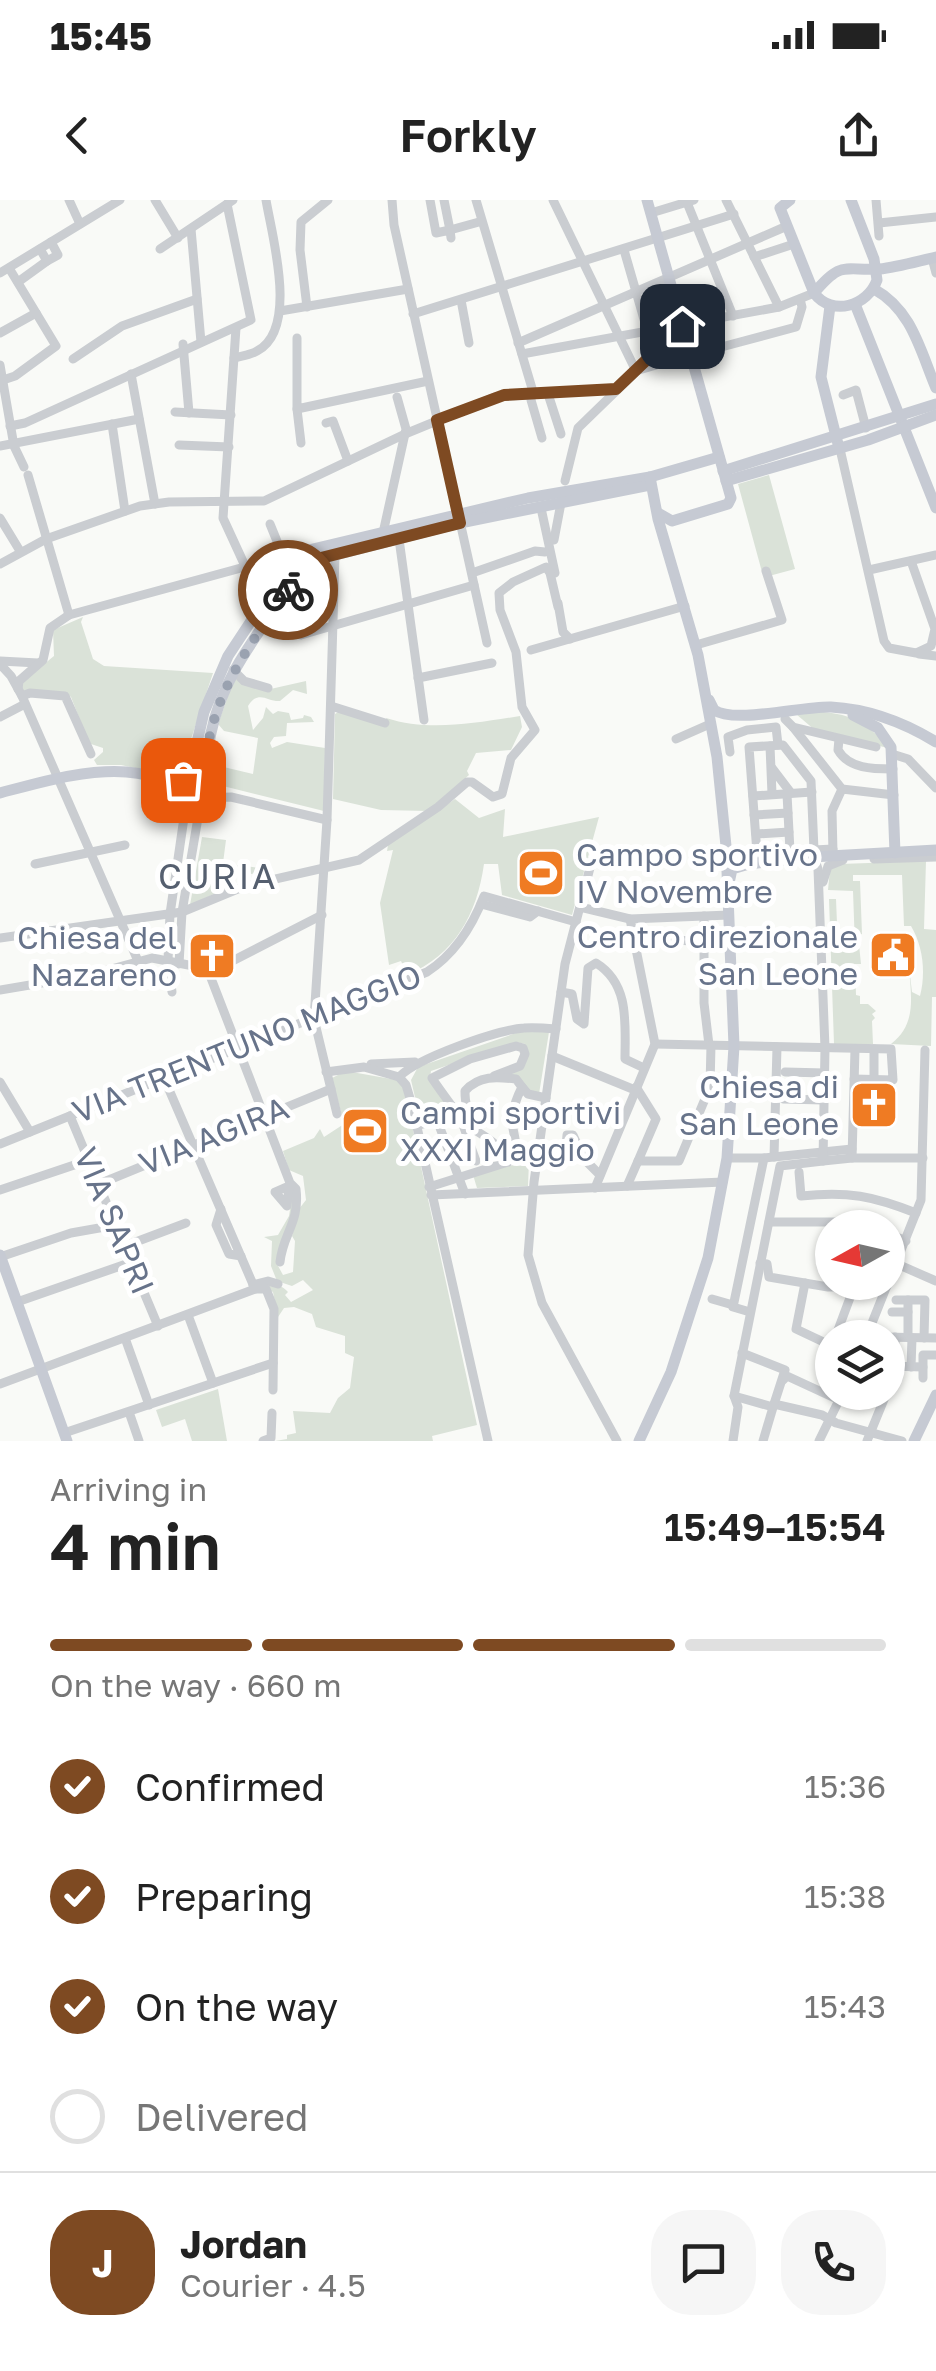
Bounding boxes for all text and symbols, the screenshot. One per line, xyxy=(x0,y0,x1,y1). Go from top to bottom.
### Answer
text: 15:45 xyxy=(50,13,152,58)
icon: back xyxy=(50,108,105,163)
text: Forkly xyxy=(399,108,537,162)
icon: share xyxy=(831,108,886,163)
pin xyxy=(640,284,725,369)
icon: home xyxy=(655,299,710,354)
courier xyxy=(238,540,338,640)
icon: bike xyxy=(261,563,316,618)
pin xyxy=(141,738,226,823)
icon: bag xyxy=(156,753,211,808)
place label: Campo sportivo IV Novembre xyxy=(576,835,818,910)
sports icon: Campo sportivo IV Novembre xyxy=(515,847,567,899)
district label: CURIA xyxy=(158,855,278,897)
place label: Centro direzionale San Leone xyxy=(577,917,858,992)
place label: Chiesa del Nazareno xyxy=(17,918,177,993)
public building icon: Centro direzionale San Leone xyxy=(867,929,919,981)
church icon: Chiesa del Nazareno xyxy=(186,930,238,982)
street label: VIA TRENTUNO MAGGIO xyxy=(67,956,427,1131)
place label: Chiesa di San Leone xyxy=(679,1067,839,1142)
church icon: Chiesa di San Leone xyxy=(848,1079,900,1131)
street label: VIA AGIRA xyxy=(133,1088,294,1182)
place label: Campi sportivi XXXI Maggio xyxy=(400,1093,621,1168)
sports icon: Campi sportivi XXXI Maggio xyxy=(339,1105,391,1157)
street label: VIA SAPRI xyxy=(67,1142,163,1300)
north arrow xyxy=(815,1210,905,1300)
map controls xyxy=(815,1210,905,1410)
button: layers xyxy=(815,1320,905,1410)
text: Arriving in xyxy=(50,1470,207,1508)
text: 15:49–15:54 xyxy=(664,1504,886,1549)
text: 4 min xyxy=(50,1506,221,1584)
text: On the way · 660 m xyxy=(50,1666,342,1704)
icon: check xyxy=(50,1759,105,1814)
text: Confirmed xyxy=(135,1764,325,1809)
text: 15:36 xyxy=(804,1767,886,1805)
icon: check xyxy=(50,1869,105,1924)
text: Preparing xyxy=(135,1874,313,1919)
text: 15:38 xyxy=(804,1877,886,1915)
icon: check xyxy=(50,1979,105,2034)
text: On the way xyxy=(135,1984,338,2029)
text: 15:43 xyxy=(804,1987,886,2025)
text: Delivered xyxy=(135,2094,308,2139)
button: chat xyxy=(651,2210,756,2315)
button: phone xyxy=(781,2210,886,2315)
text: Jordan xyxy=(180,2221,307,2266)
text: J xyxy=(92,2240,113,2285)
text: Courier · 4.5 xyxy=(180,2266,366,2304)

